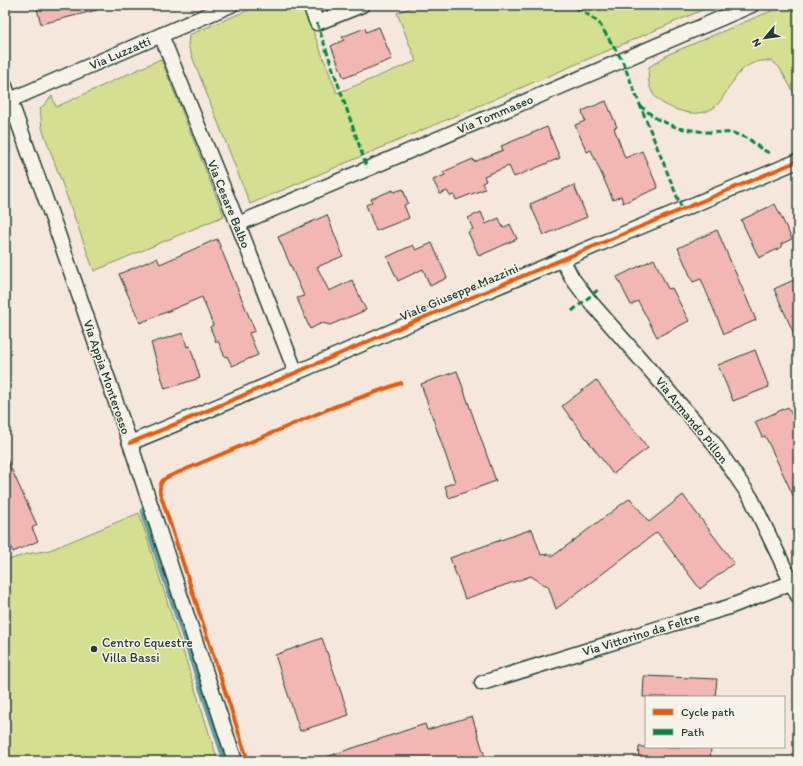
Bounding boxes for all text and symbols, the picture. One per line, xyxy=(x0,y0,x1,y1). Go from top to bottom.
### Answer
north arrow xyxy=(745,18,785,58)
street label: Via Luzzatti xyxy=(87,33,153,73)
text: N xyxy=(749,36,764,49)
street label: Via Tommaseo xyxy=(455,91,536,137)
street label: Via Cesare Balbo xyxy=(204,158,254,251)
street label: Viale Giuseppe Mazzini xyxy=(398,260,520,324)
street label: Via Appia Monterosso xyxy=(80,318,134,437)
street label: Via Armando Pillon xyxy=(652,374,732,467)
street label: Via Vittorino da Feltre xyxy=(581,609,701,659)
place label: Centro Equestre Villa Bassi xyxy=(102,635,193,665)
marker: Centro Equestre Villa Bassi xyxy=(89,644,99,654)
legend xyxy=(645,696,785,748)
text: Cycle path xyxy=(681,705,735,719)
text: Path xyxy=(681,725,704,739)

